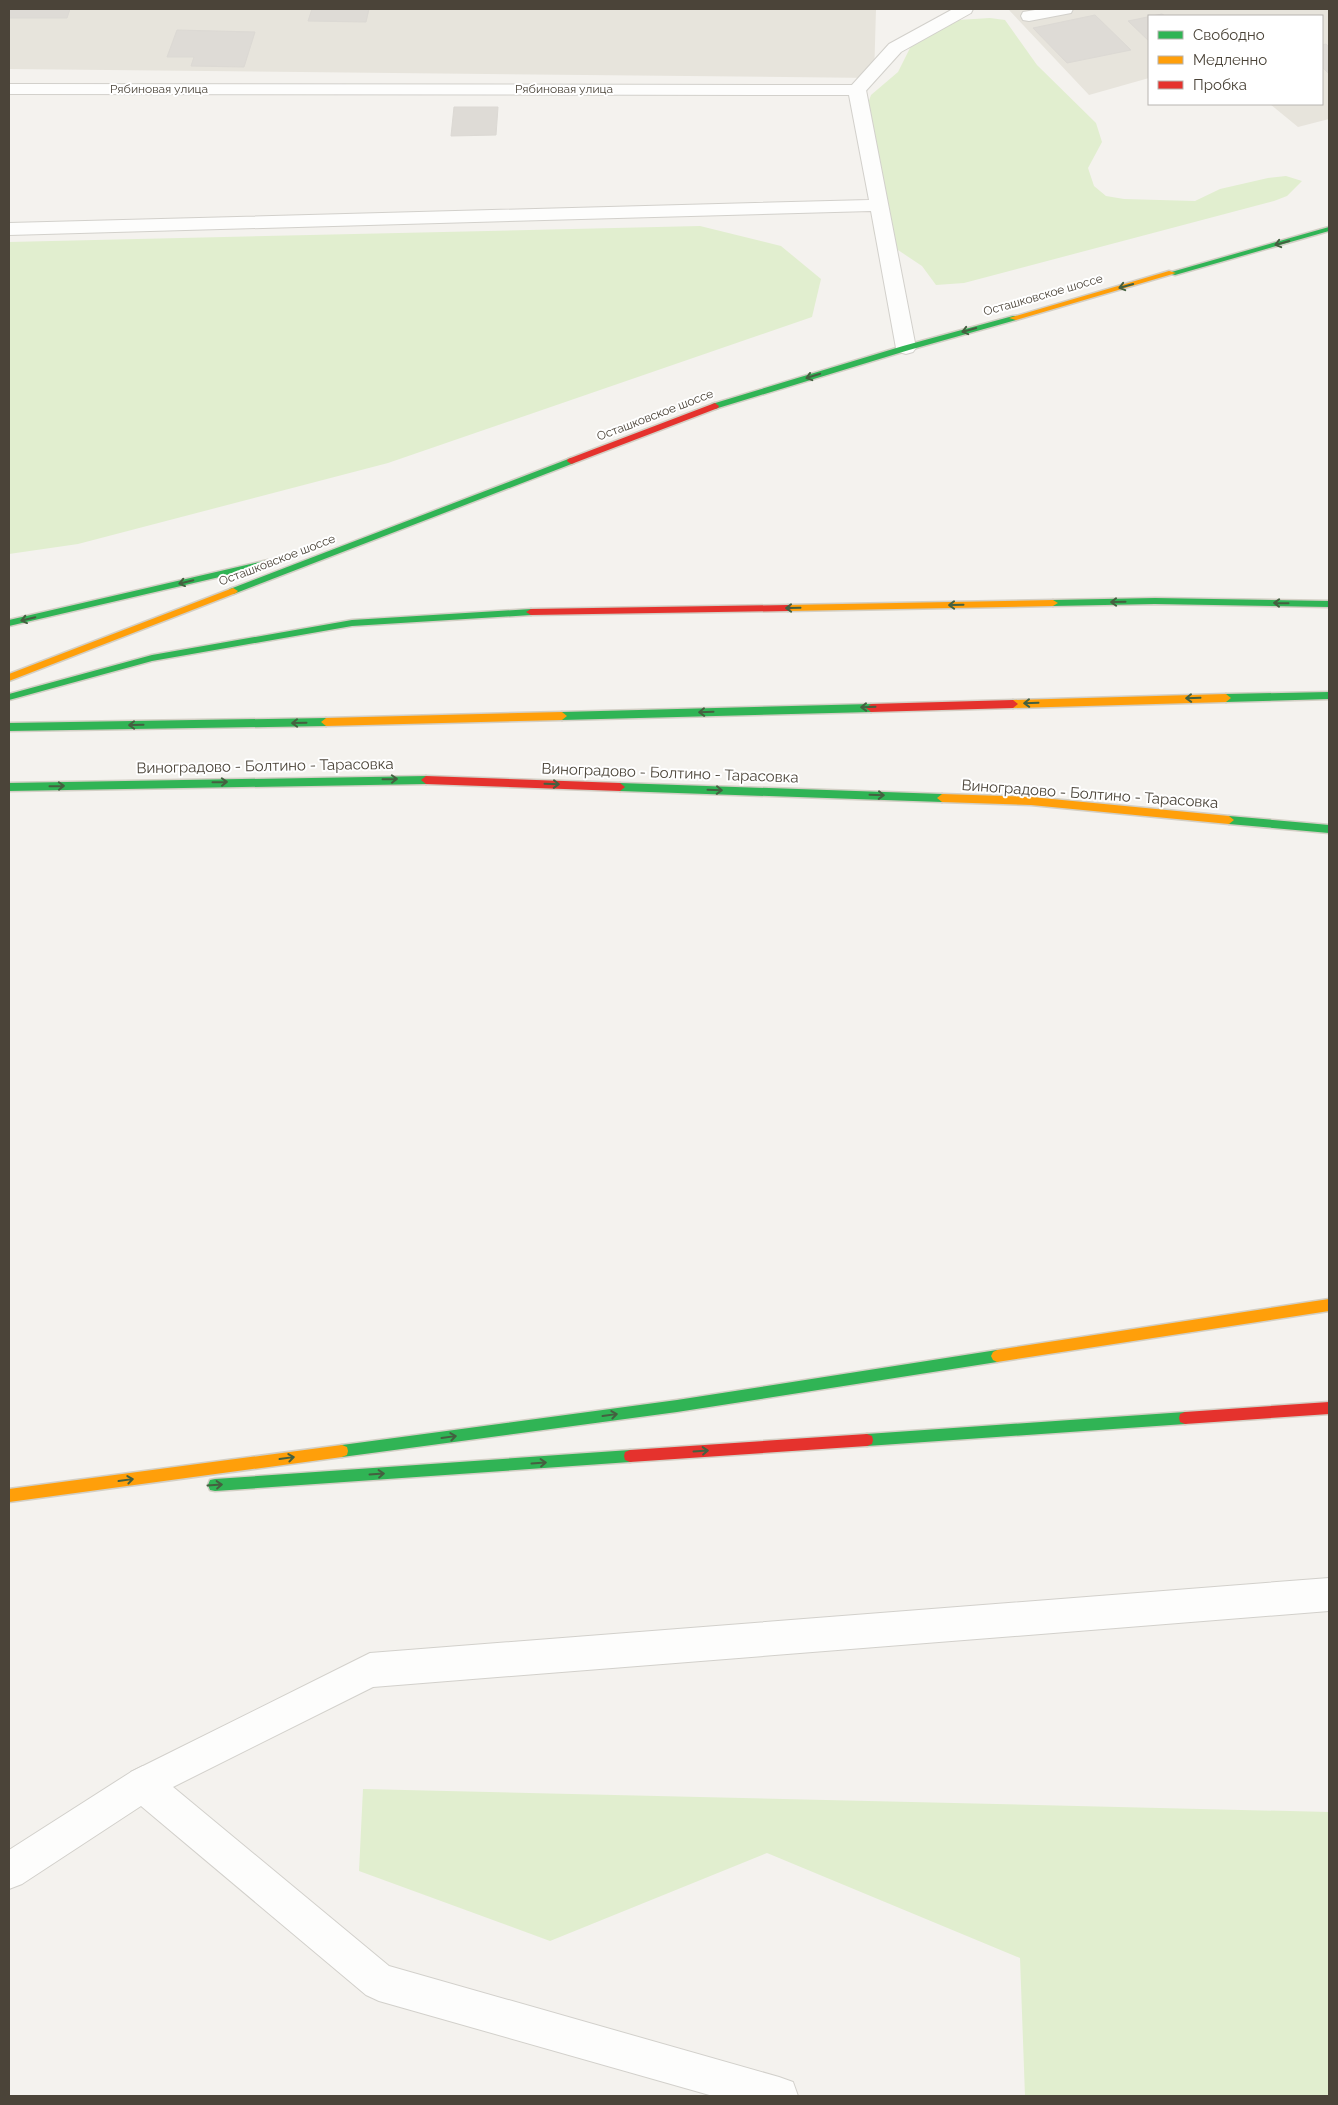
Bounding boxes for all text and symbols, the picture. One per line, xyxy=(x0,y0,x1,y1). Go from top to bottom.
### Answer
legend xyxy=(1148,15,1323,105)
text: Свободно xyxy=(1193,26,1265,44)
text: Медленно xyxy=(1193,51,1267,69)
text: Пробка xyxy=(1193,76,1247,94)
street label: Рябиновая улица xyxy=(110,82,208,96)
street label: Рябиновая улица xyxy=(515,82,613,96)
one-way arrow xyxy=(1275,238,1291,248)
street label: Осташковское шоссе xyxy=(982,271,1104,319)
one-way arrow xyxy=(1118,282,1134,292)
one-way arrow xyxy=(962,326,978,335)
one-way arrow xyxy=(806,372,822,382)
street label: Осташковское шоссе xyxy=(595,386,715,444)
street label: Осташковское шоссе xyxy=(217,531,337,589)
one-way arrow xyxy=(178,578,194,587)
one-way arrow xyxy=(1110,597,1126,606)
one-way arrow xyxy=(1273,598,1289,608)
one-way arrow xyxy=(948,600,964,609)
one-way arrow xyxy=(785,603,801,612)
one-way arrow xyxy=(20,615,36,624)
one-way arrow xyxy=(1185,693,1202,703)
one-way arrow xyxy=(1023,698,1039,707)
one-way arrow xyxy=(860,703,876,712)
one-way arrow xyxy=(698,707,714,717)
one-way arrow xyxy=(291,718,308,728)
one-way arrow xyxy=(129,720,145,730)
street label: Виноградово - Болтино - Тарасовка xyxy=(136,755,394,777)
street label: Виноградово - Болтино - Тарасовка xyxy=(541,760,799,786)
one-way arrow xyxy=(381,774,397,784)
street label: Виноградово - Болтино - Тарасовка xyxy=(961,776,1219,812)
one-way arrow xyxy=(212,777,228,787)
one-way arrow xyxy=(544,779,560,789)
one-way arrow xyxy=(49,781,65,790)
one-way arrow xyxy=(706,785,722,794)
one-way arrow xyxy=(869,791,885,800)
one-way arrow xyxy=(601,1410,617,1420)
one-way arrow xyxy=(440,1431,456,1441)
one-way arrow xyxy=(693,1447,709,1456)
one-way arrow xyxy=(279,1453,295,1463)
one-way arrow xyxy=(530,1458,546,1467)
one-way arrow xyxy=(368,1469,384,1478)
one-way arrow xyxy=(118,1475,134,1485)
one-way arrow xyxy=(206,1480,222,1490)

